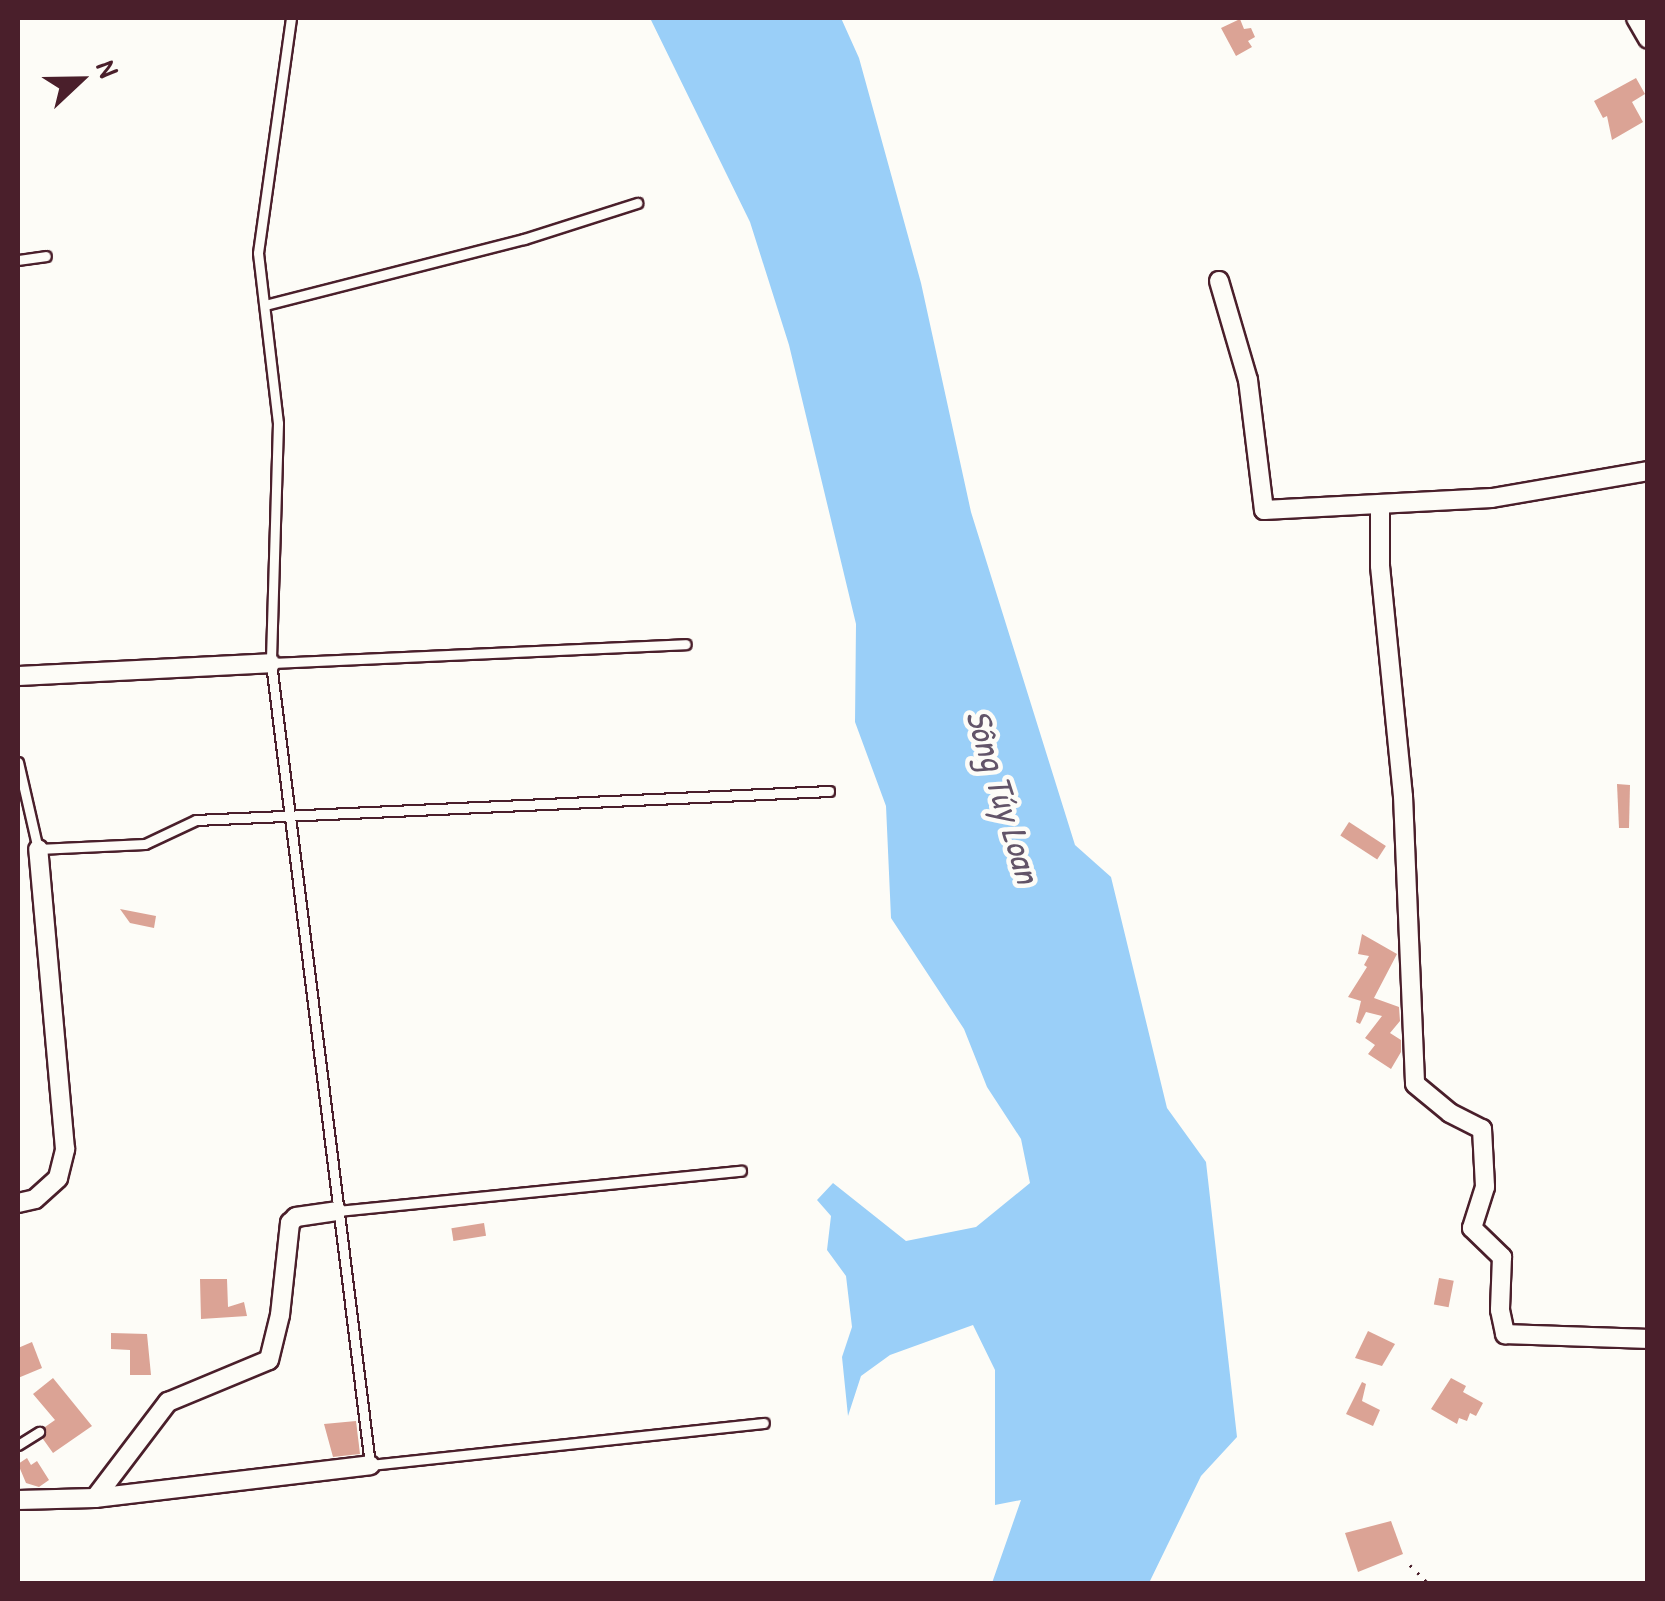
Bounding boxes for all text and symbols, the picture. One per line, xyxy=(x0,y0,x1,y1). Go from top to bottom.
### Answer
north arrow xyxy=(30,30,130,130)
text: N xyxy=(87,55,128,83)
water label: Sông Túy Loan xyxy=(957,704,1049,888)

